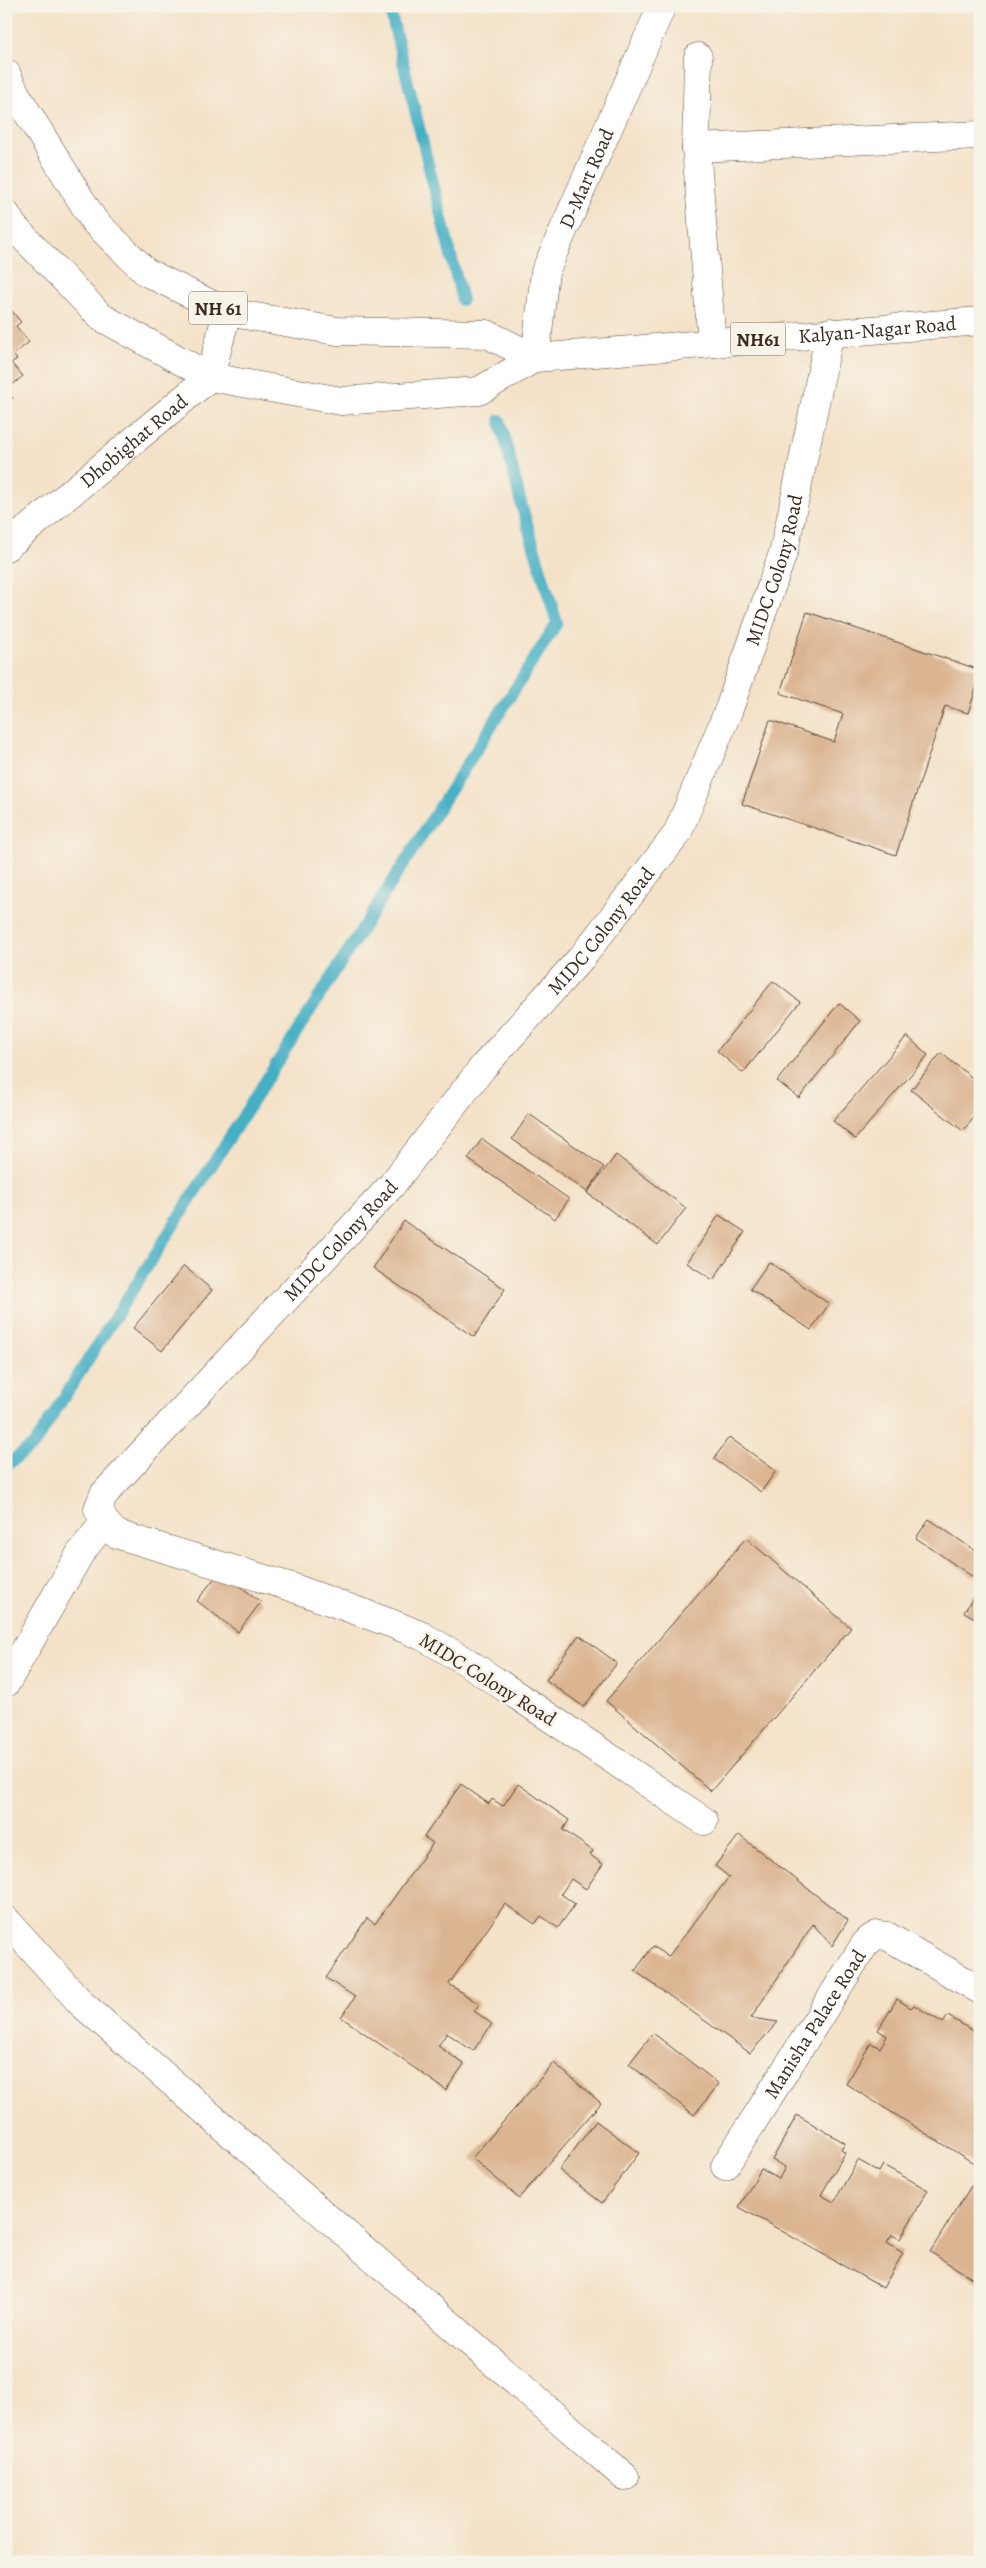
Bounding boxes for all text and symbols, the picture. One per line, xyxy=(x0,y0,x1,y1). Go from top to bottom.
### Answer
street label: D-Mart Road xyxy=(553,124,621,233)
road number: NH 61 xyxy=(189,292,247,324)
street label: Kalyan-Nagar Road xyxy=(797,310,958,350)
road number: NH61 xyxy=(730,322,786,356)
street label: Dhobighat Road xyxy=(74,388,194,494)
street label: MIDC Colony Road xyxy=(739,492,809,649)
street label: MIDC Colony Road xyxy=(541,861,661,1001)
street label: MIDC Colony Road xyxy=(277,1174,404,1307)
street label: MIDC Colony Road xyxy=(414,1626,562,1733)
street label: Manisha Palace Road xyxy=(758,1944,872,2104)

